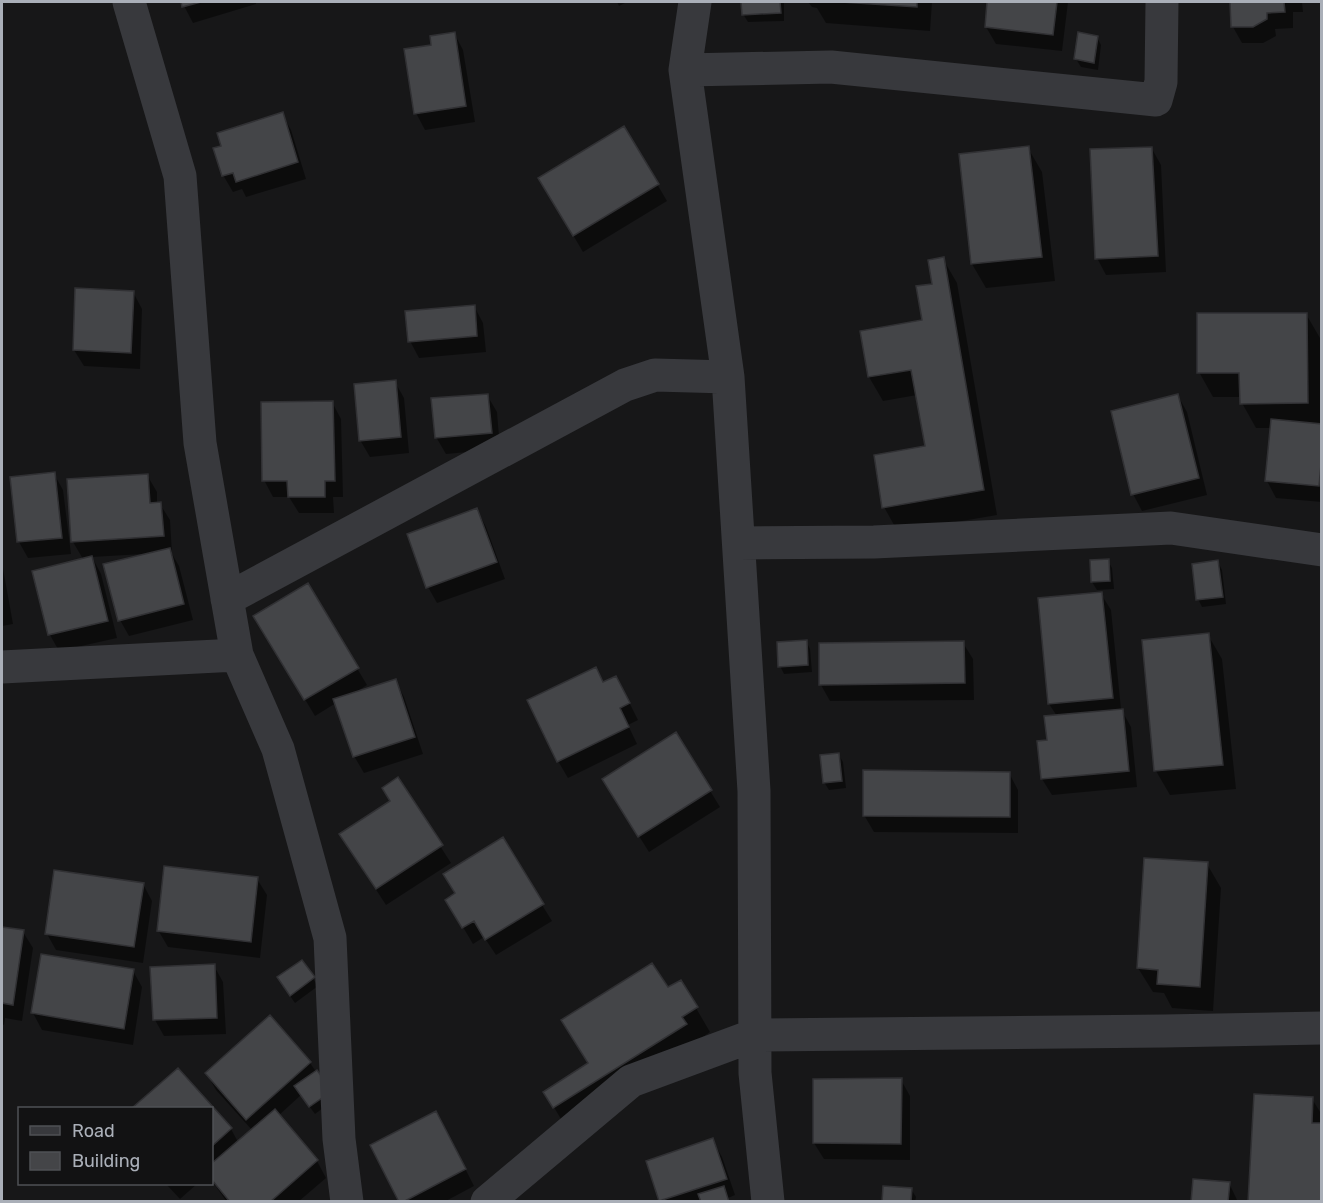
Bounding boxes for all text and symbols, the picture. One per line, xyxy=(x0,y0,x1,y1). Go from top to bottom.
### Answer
legend xyxy=(18,1107,213,1185)
text: Road xyxy=(72,1120,115,1142)
text: Building xyxy=(72,1150,140,1172)

